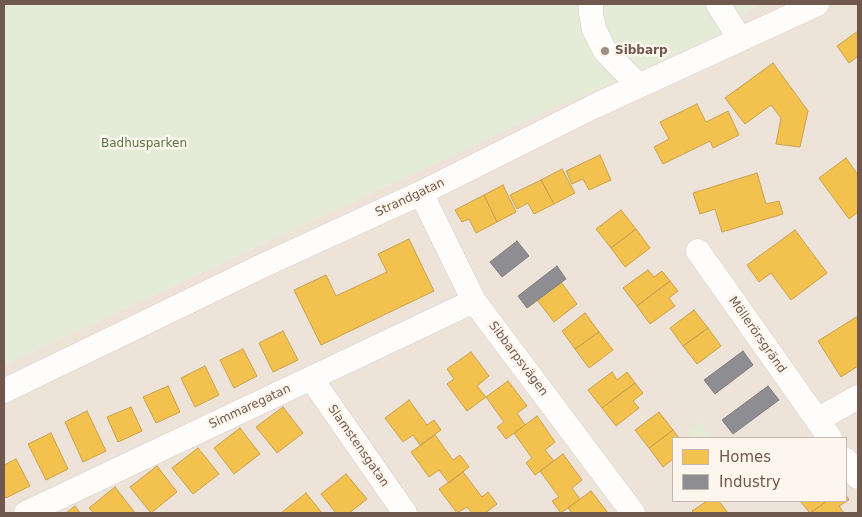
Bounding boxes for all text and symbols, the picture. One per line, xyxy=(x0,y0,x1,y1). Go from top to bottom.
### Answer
place label: Sibbarp xyxy=(615,44,668,58)
marker: Sibbarp xyxy=(599,45,611,57)
park label: Badhusparken xyxy=(101,137,187,151)
street label: Strandgatan xyxy=(373,176,447,220)
street label: Möllerörsgränd xyxy=(725,294,789,376)
street label: Sibbarpsvägen xyxy=(485,319,551,399)
street label: Simmaregatan xyxy=(207,382,293,432)
street label: Slamstensgatan xyxy=(324,402,392,490)
legend xyxy=(672,437,847,502)
text: Homes xyxy=(719,448,771,466)
text: Industry xyxy=(719,473,781,491)

